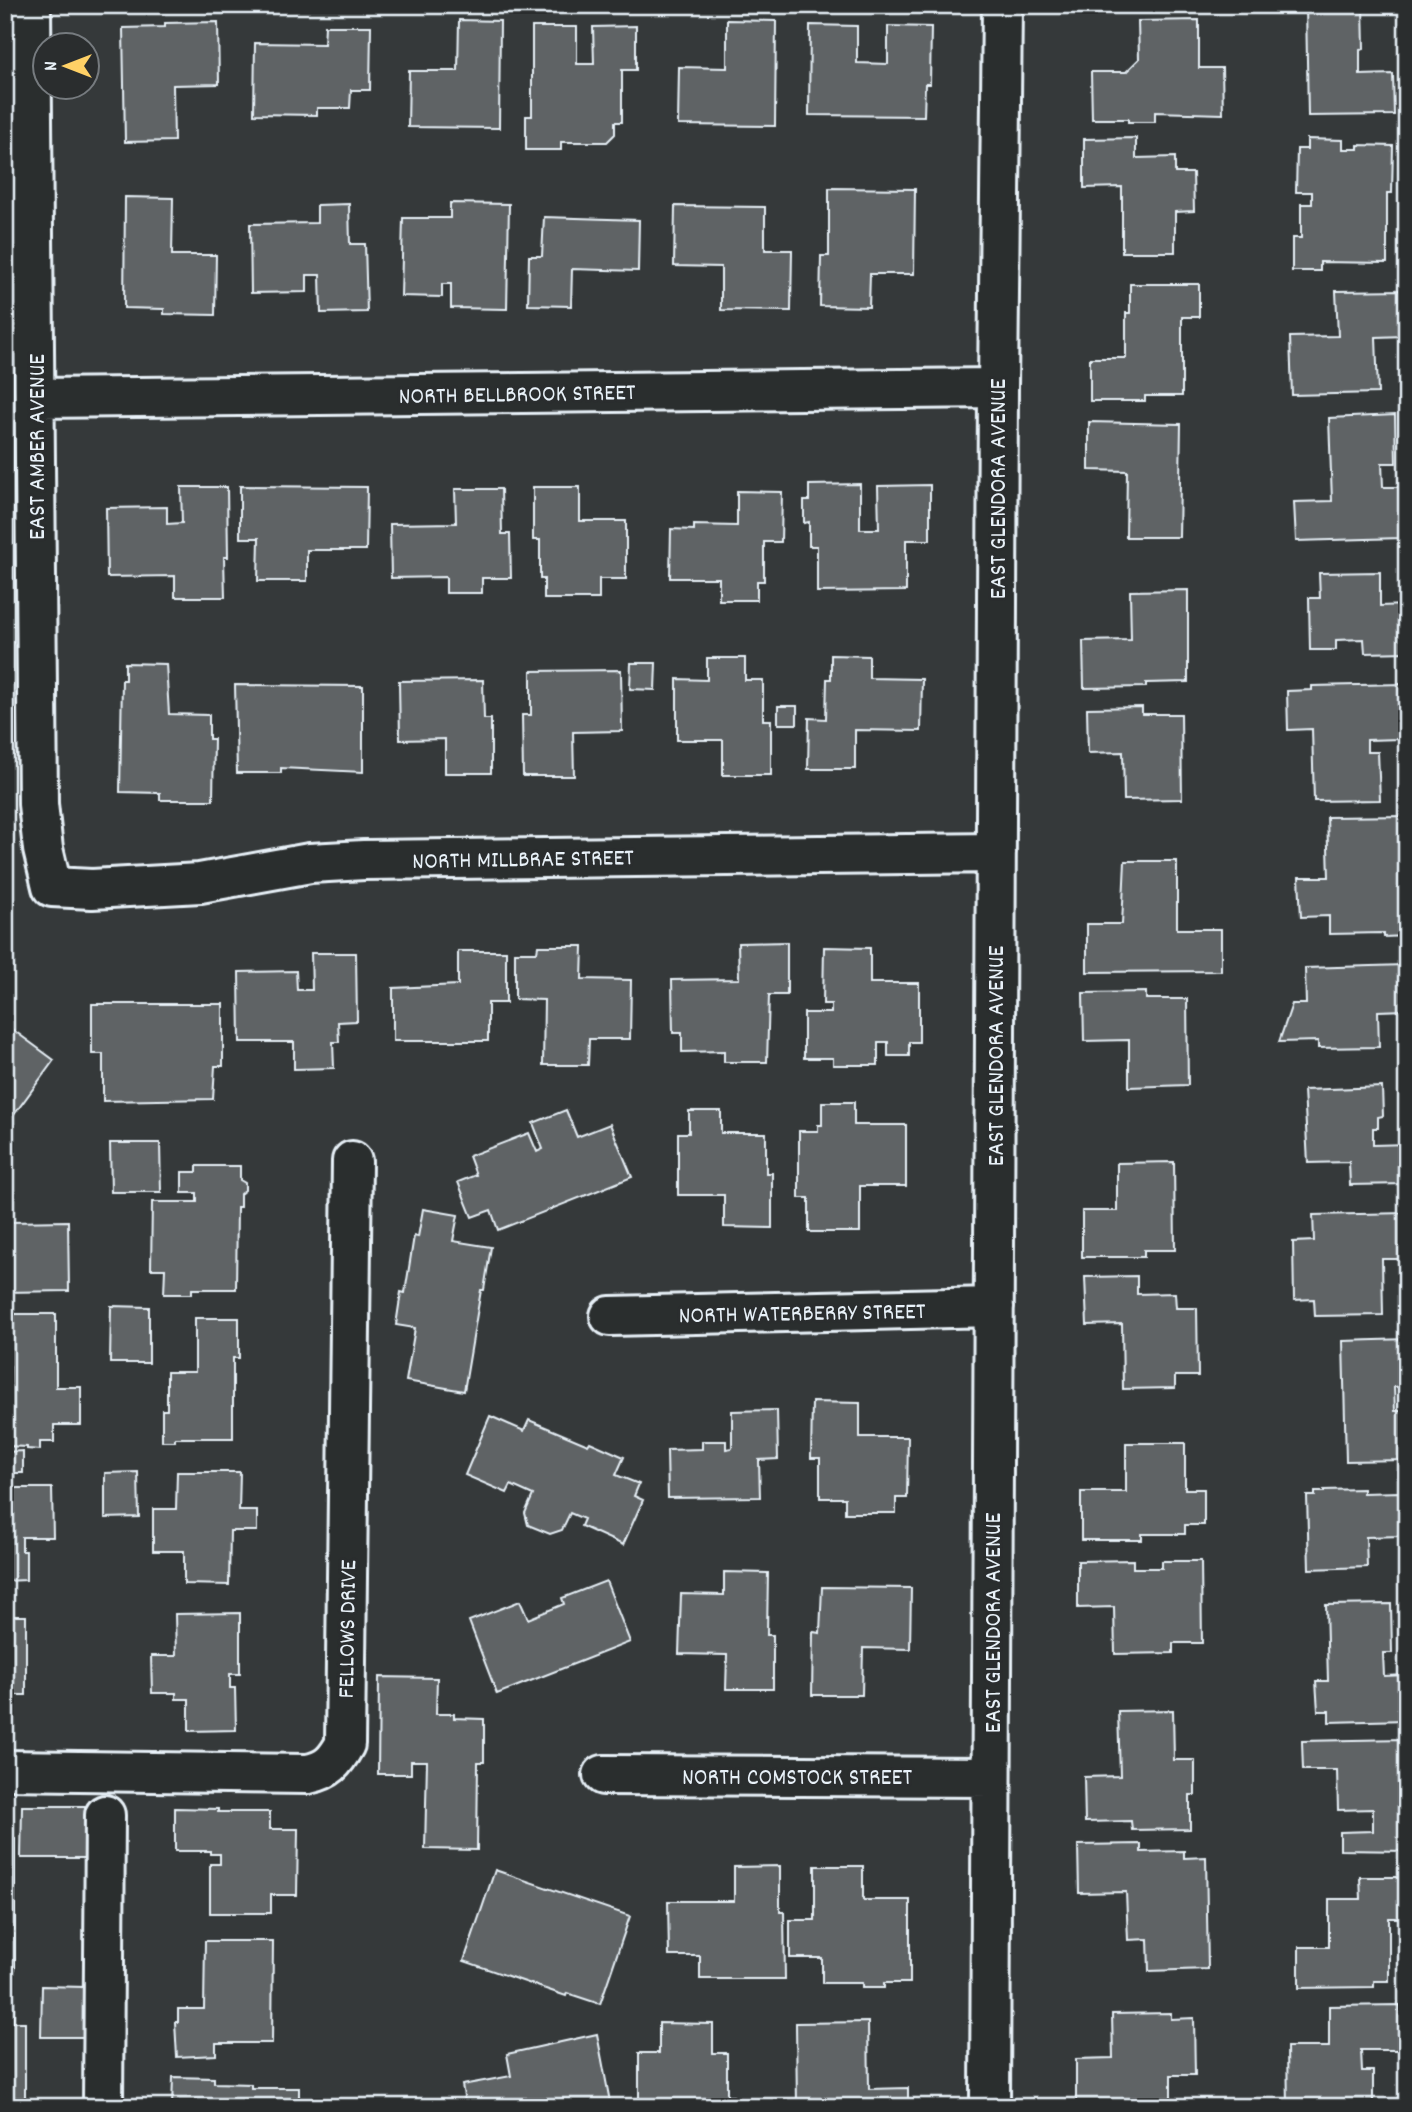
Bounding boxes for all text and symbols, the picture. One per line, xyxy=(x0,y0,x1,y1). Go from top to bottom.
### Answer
north arrow xyxy=(32,32,102,102)
text: N xyxy=(39,61,66,71)
street label: EAST AMBER AVENUE xyxy=(22,354,56,540)
street label: NORTH BELLBROOK STREET xyxy=(398,377,636,415)
street label: EAST GLENDORA AVENUE xyxy=(983,379,1017,599)
street label: NORTH MILLBRAE STREET xyxy=(412,842,635,880)
street label: EAST GLENDORA AVENUE xyxy=(981,946,1015,1166)
street label: NORTH WATERBERRY STREET xyxy=(678,1296,926,1334)
street label: EAST GLENDORA AVENUE xyxy=(978,1513,1012,1733)
street label: FELLOWS DRIVE xyxy=(331,1559,367,1699)
street label: NORTH COMSTOCK STREET xyxy=(682,1762,912,1796)

